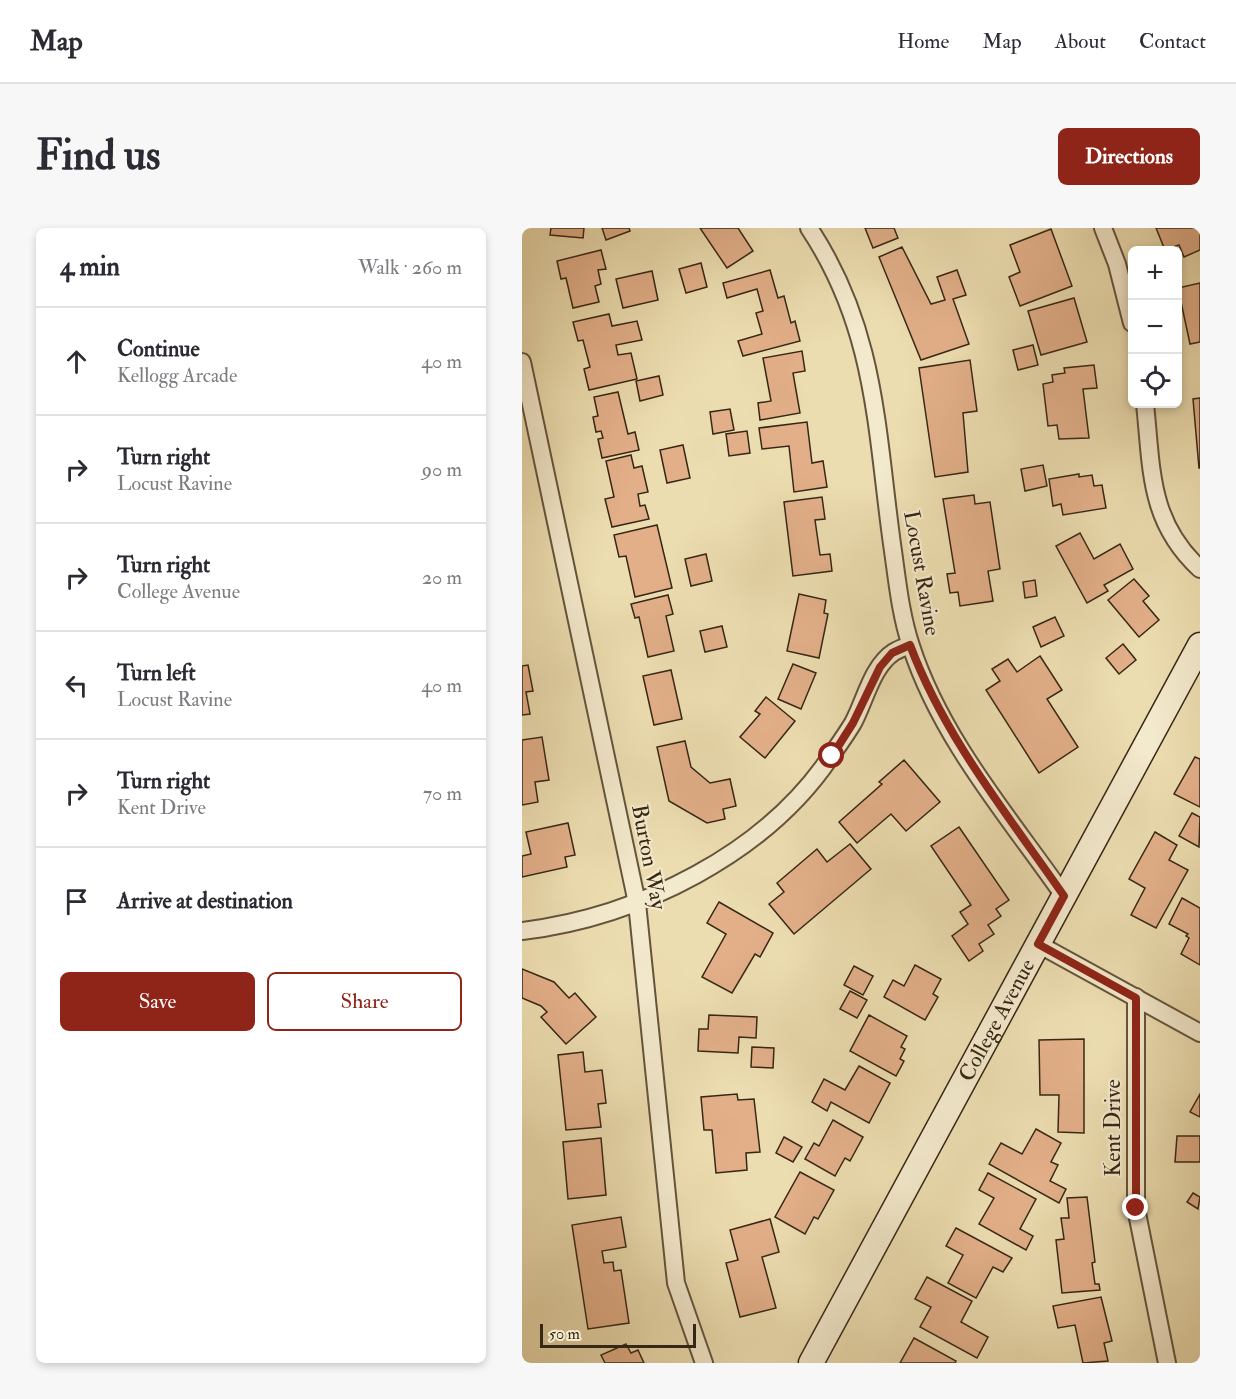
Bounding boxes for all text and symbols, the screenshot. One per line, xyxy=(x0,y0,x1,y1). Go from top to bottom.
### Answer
text: Map xyxy=(30,24,83,59)
text: Home xyxy=(897,28,949,55)
text: Map xyxy=(982,28,1022,55)
text: About xyxy=(1055,28,1106,55)
text: Contact xyxy=(1139,28,1206,55)
button: Directions xyxy=(1058,128,1200,185)
text: Find us xyxy=(36,130,160,182)
map controls xyxy=(1128,246,1182,408)
button: + xyxy=(1128,246,1182,300)
text: 4 min xyxy=(60,251,120,283)
text: Walk · 260 m xyxy=(358,255,462,280)
button: − xyxy=(1128,300,1182,354)
text: Continue xyxy=(117,335,200,363)
icon: ahead xyxy=(60,345,93,378)
text: 40 m xyxy=(421,349,462,374)
button: locate xyxy=(1128,354,1182,408)
text: Kellogg Arcade xyxy=(117,363,237,388)
text: Turn right xyxy=(117,443,210,471)
icon: right xyxy=(60,453,93,486)
text: 90 m xyxy=(422,457,462,482)
text: Locust Ravine xyxy=(117,471,232,496)
street label: Locust Ravine xyxy=(897,508,947,638)
text: Turn right xyxy=(117,551,210,579)
icon: right xyxy=(60,561,93,594)
text: 20 m xyxy=(422,565,462,590)
text: College Avenue xyxy=(117,579,240,604)
text: Turn left xyxy=(117,659,196,687)
icon: left xyxy=(60,669,93,702)
text: 40 m xyxy=(421,673,462,698)
text: Locust Ravine xyxy=(117,687,232,712)
route start xyxy=(818,742,844,768)
text: Turn right xyxy=(117,767,210,795)
icon: right xyxy=(60,777,93,810)
text: 70 m xyxy=(423,781,462,806)
text: Kent Drive xyxy=(117,795,206,820)
street label: Burton Way xyxy=(625,802,673,912)
icon: arrive xyxy=(60,885,93,918)
text: Arrive at destination xyxy=(117,887,293,915)
street label: College Avenue xyxy=(952,954,1041,1086)
button: Save xyxy=(60,972,255,1031)
button: Share xyxy=(267,972,462,1031)
street label: Kent Drive xyxy=(1099,1079,1127,1177)
route end xyxy=(1122,1194,1148,1220)
scale bar xyxy=(540,1321,696,1348)
text: 50 m xyxy=(549,1324,580,1344)

